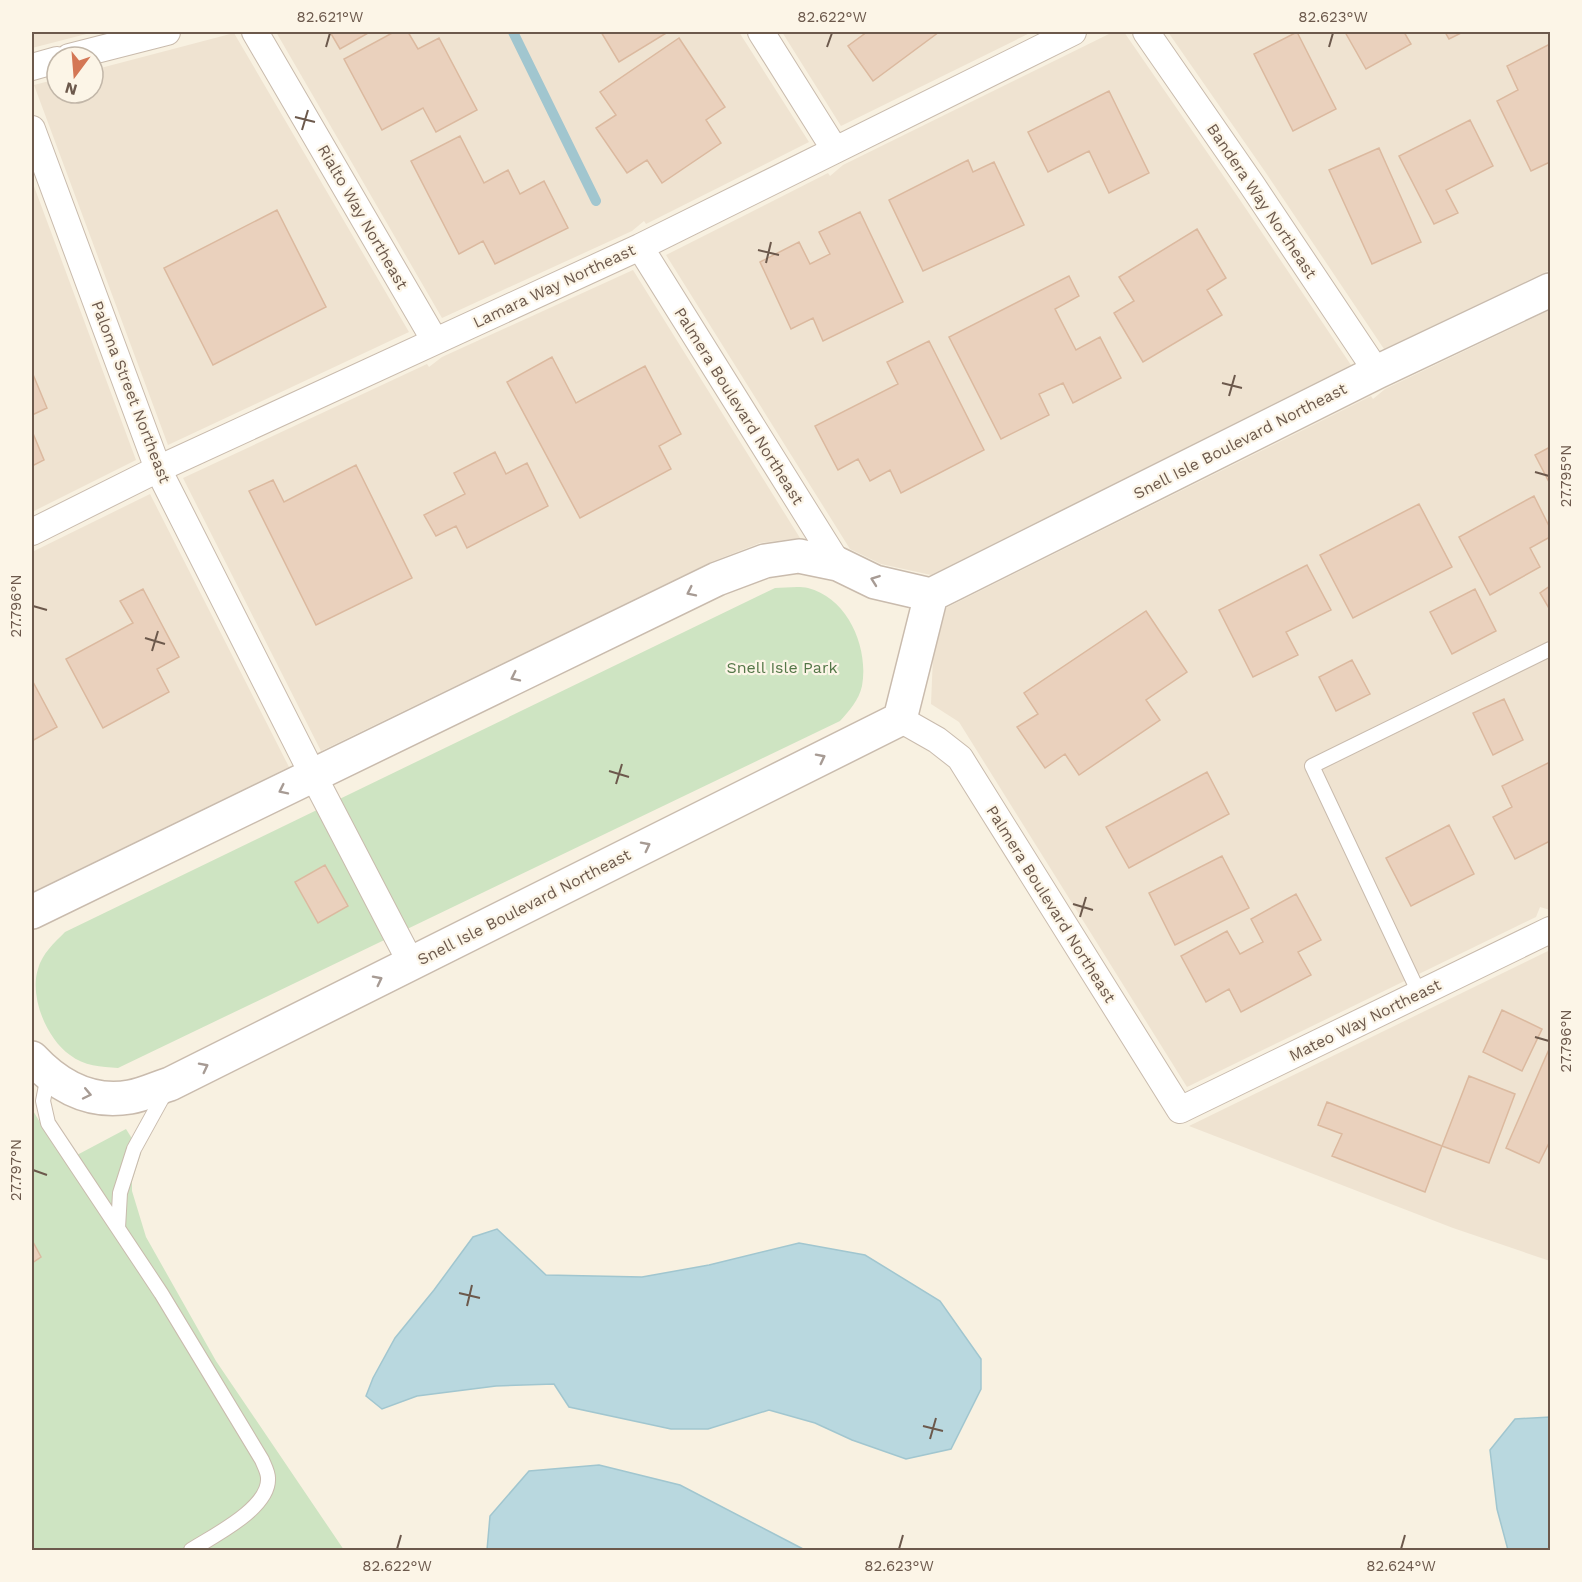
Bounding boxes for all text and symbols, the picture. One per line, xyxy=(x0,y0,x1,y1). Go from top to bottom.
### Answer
text: 82.621°W xyxy=(297,8,363,26)
text: 82.622°W xyxy=(797,8,867,26)
text: 82.623°W xyxy=(1298,8,1368,26)
north arrow xyxy=(45,45,105,105)
text: N xyxy=(63,78,79,100)
street label: Bandera Way Northeast xyxy=(1203,120,1321,282)
street label: Rialto Way Northeast xyxy=(314,141,412,293)
street label: Lamara Way Northeast xyxy=(470,240,638,332)
street label: Paloma Street Northeast xyxy=(87,298,175,486)
street label: Palmera Boulevard Northeast xyxy=(670,304,808,508)
street label: Snell Isle Boulevard Northeast xyxy=(1130,379,1350,503)
text: 27.795°N xyxy=(1557,445,1575,507)
text: 27.796°N xyxy=(7,575,25,637)
one-way arrow xyxy=(870,575,881,588)
one-way arrow xyxy=(686,584,697,596)
park label: Snell Isle Park xyxy=(726,658,838,677)
one-way arrow xyxy=(511,670,522,681)
one-way arrow xyxy=(814,754,825,766)
one-way arrow xyxy=(279,782,290,794)
street label: Palmera Boulevard Northeast xyxy=(982,802,1120,1006)
one-way arrow xyxy=(640,841,651,853)
street label: Snell Isle Boulevard Northeast xyxy=(414,845,634,969)
street label: Mateo Way Northeast xyxy=(1286,975,1444,1065)
one-way arrow xyxy=(372,976,383,987)
text: 27.796°N xyxy=(1557,1010,1575,1072)
one-way arrow xyxy=(197,1063,208,1074)
one-way arrow xyxy=(81,1087,91,1100)
text: 27.797°N xyxy=(7,1139,25,1201)
text: 82.622°W xyxy=(362,1557,432,1575)
text: 82.623°W xyxy=(864,1557,934,1575)
text: 82.624°W xyxy=(1366,1557,1436,1575)

